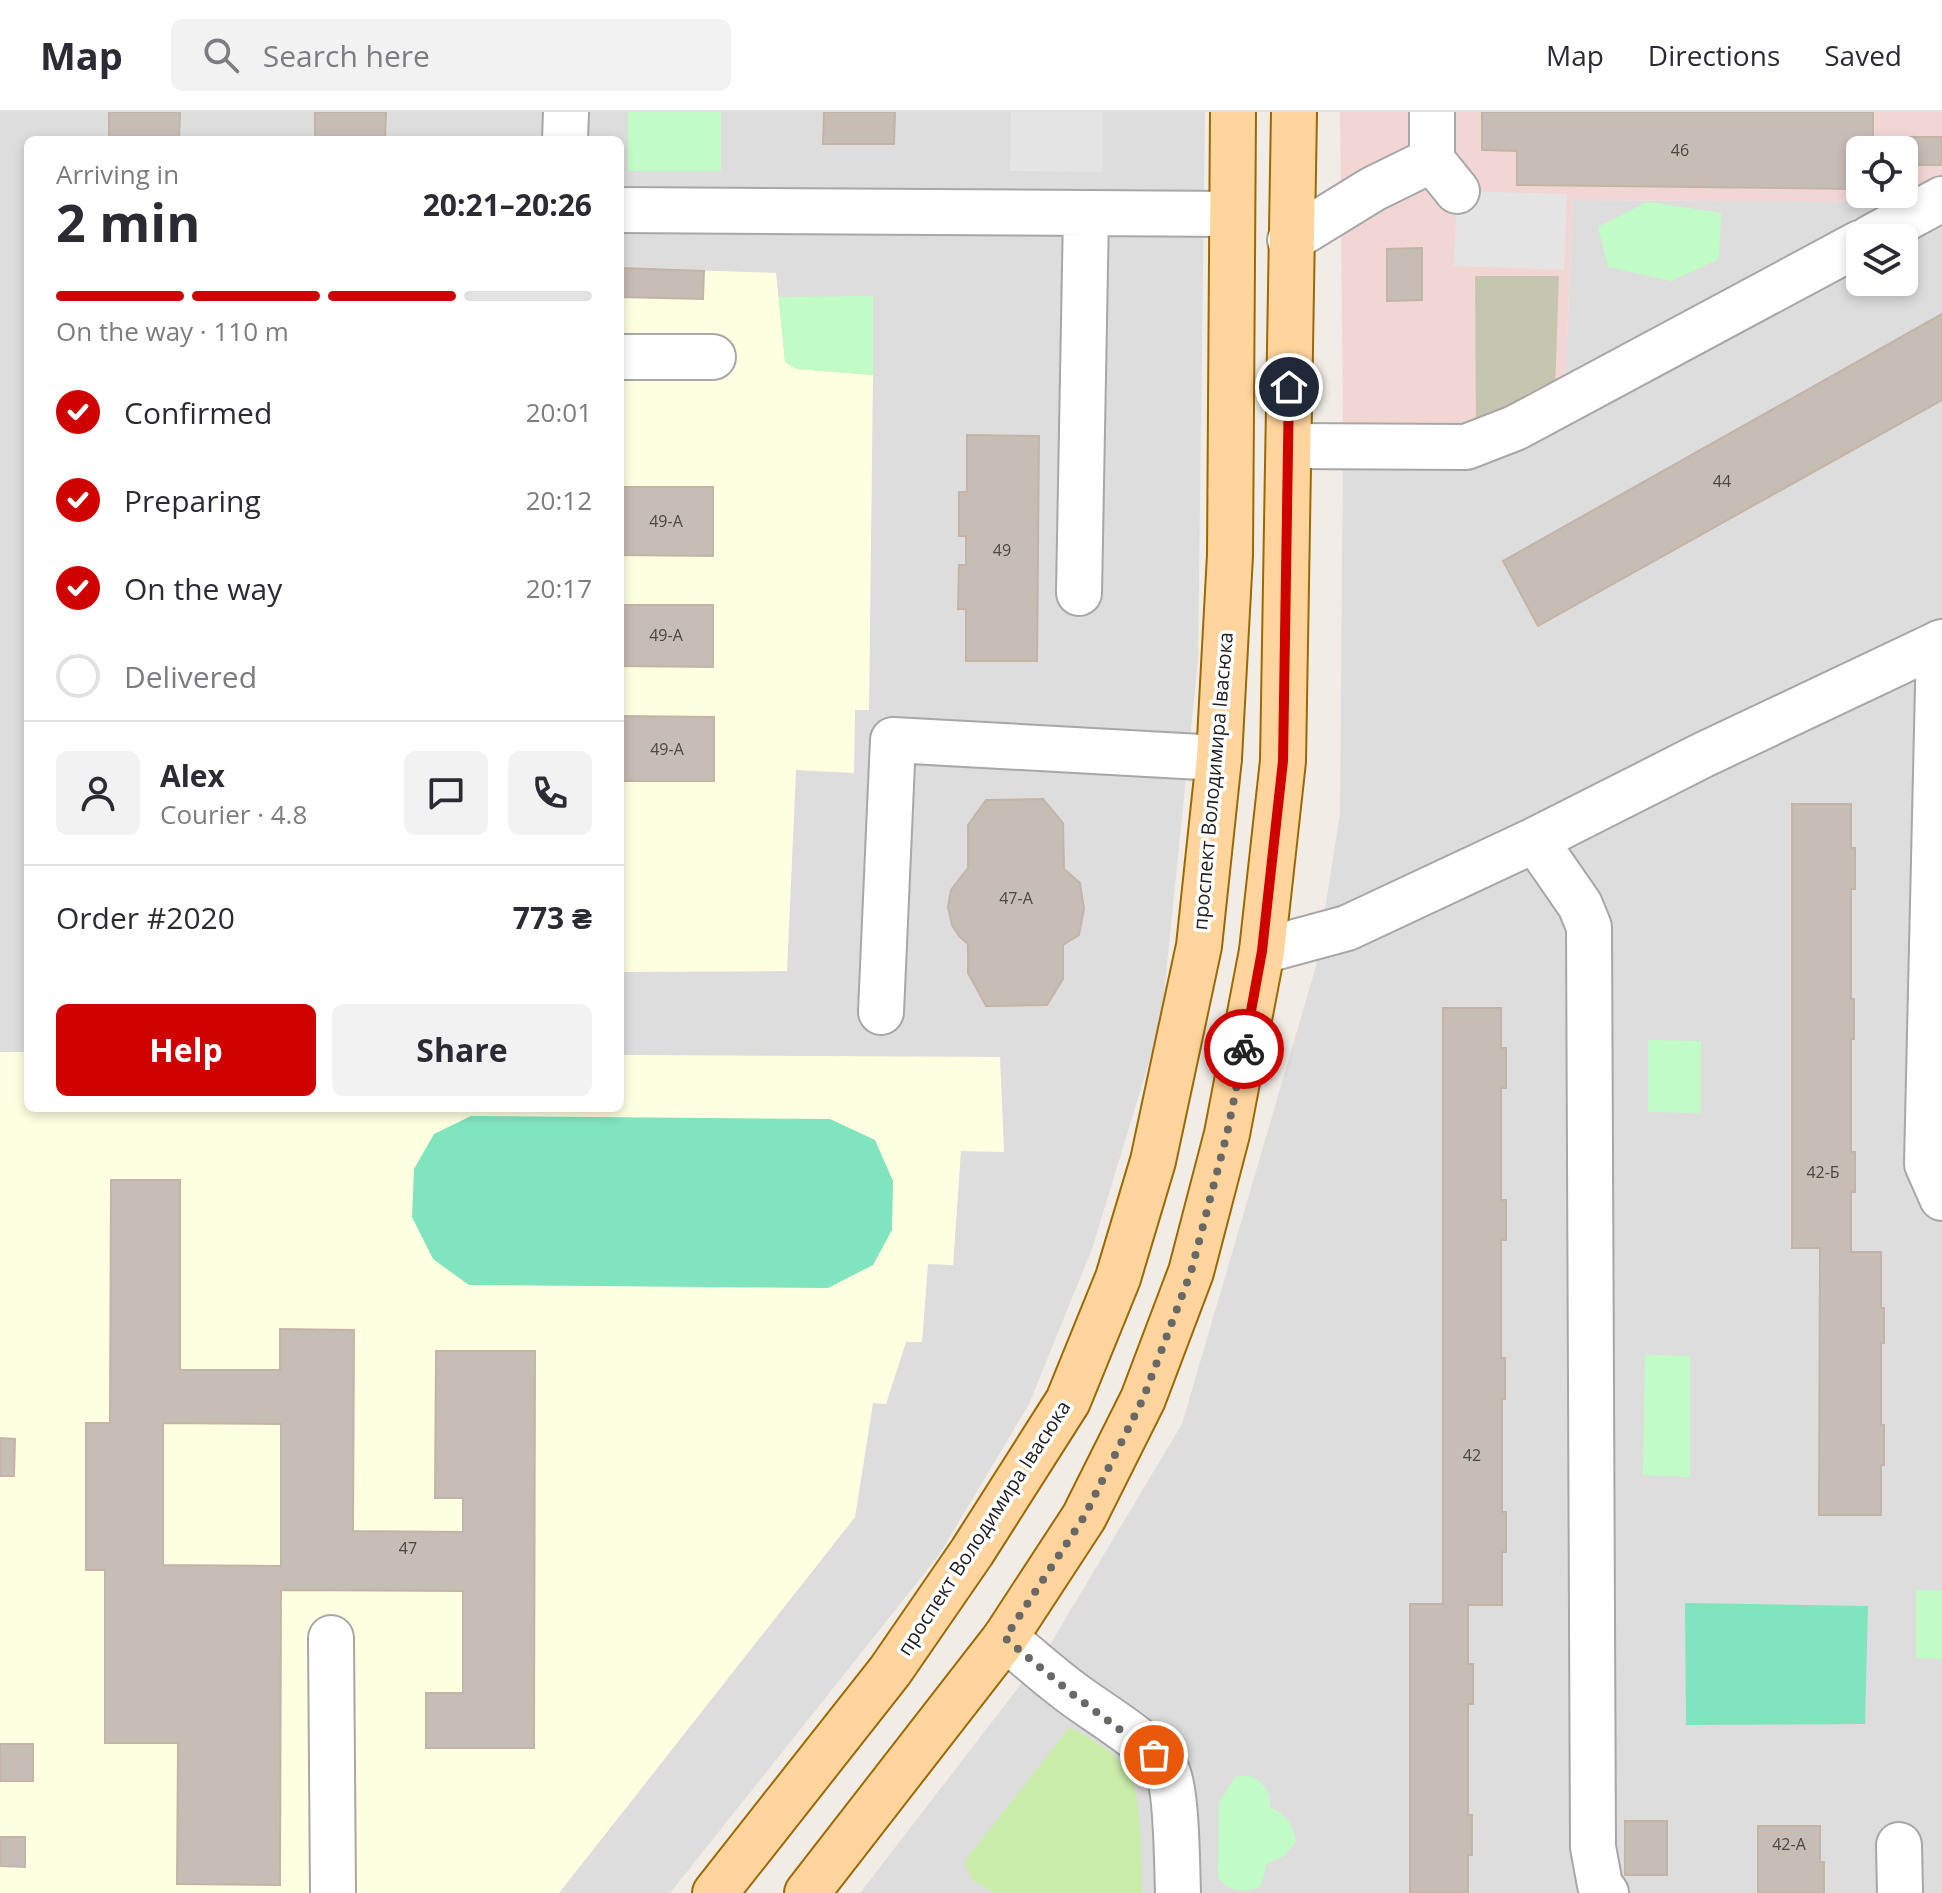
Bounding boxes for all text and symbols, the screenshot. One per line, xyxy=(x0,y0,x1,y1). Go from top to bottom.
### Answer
search box xyxy=(171,19,731,91)
text: Map xyxy=(40,29,123,81)
icon: search xyxy=(199,33,243,77)
text: Search here xyxy=(263,35,430,76)
text: Map xyxy=(1546,36,1604,74)
text: Directions xyxy=(1648,36,1780,74)
text: Saved xyxy=(1824,36,1902,74)
map controls xyxy=(1846,136,1918,296)
button: locate xyxy=(1846,136,1918,208)
house number: 46 xyxy=(1671,139,1689,161)
text: Arriving in xyxy=(56,156,179,192)
text: 20:21–20:26 xyxy=(423,184,592,225)
text: 2 min xyxy=(56,186,200,257)
button: layers xyxy=(1846,224,1918,296)
text: On the way · 110 m xyxy=(56,313,289,349)
pin xyxy=(1255,353,1323,421)
icon: home xyxy=(1267,365,1311,409)
icon: check xyxy=(56,390,100,434)
text: Confirmed xyxy=(124,392,272,433)
text: 20:01 xyxy=(526,394,592,430)
house number: 44 xyxy=(1713,470,1731,492)
icon: check xyxy=(56,478,100,522)
text: Preparing xyxy=(124,480,261,521)
text: 20:12 xyxy=(526,482,592,518)
house number: 49-А xyxy=(649,510,684,532)
house number: 49 xyxy=(993,539,1011,561)
icon: check xyxy=(56,566,100,610)
text: On the way xyxy=(124,568,282,609)
text: 20:17 xyxy=(526,570,592,606)
house number: 49-А xyxy=(649,624,684,646)
street label: проспект Володимира Івасюка xyxy=(1186,631,1239,931)
text: Delivered xyxy=(124,656,257,697)
house number: 49-А xyxy=(650,738,685,760)
button: person xyxy=(56,751,140,835)
button: chat xyxy=(404,751,488,835)
button: phone xyxy=(508,751,592,835)
text: Alex xyxy=(160,755,225,796)
text: Courier · 4.8 xyxy=(160,796,307,832)
house number: 47-А xyxy=(999,887,1034,909)
text: Order #2020 xyxy=(56,897,235,938)
text: 773 ₴ xyxy=(513,897,592,938)
button: Help xyxy=(56,1004,316,1096)
button: Share xyxy=(332,1004,592,1096)
courier xyxy=(1204,1009,1284,1089)
icon: bike xyxy=(1222,1027,1266,1071)
house number: 42-Б xyxy=(1806,1161,1840,1183)
street label: проспект Володимира Івасюка xyxy=(891,1395,1076,1661)
house number: 42 xyxy=(1463,1444,1481,1466)
house number: 47 xyxy=(399,1537,417,1559)
pin xyxy=(1120,1721,1188,1789)
icon: bag xyxy=(1132,1733,1176,1777)
house number: 42-А xyxy=(1772,1833,1807,1855)

